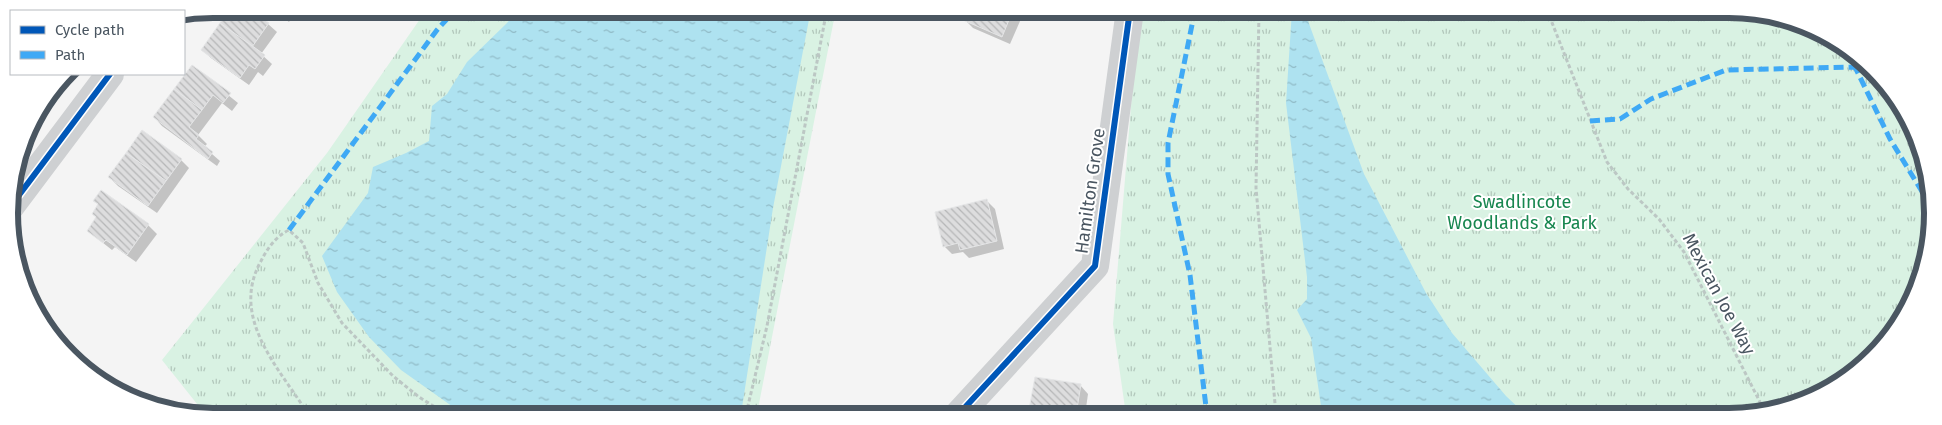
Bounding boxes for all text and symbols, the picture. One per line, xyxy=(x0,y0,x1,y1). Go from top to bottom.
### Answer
legend xyxy=(10,10,185,75)
text: Cycle path xyxy=(55,21,125,39)
text: Path xyxy=(55,46,85,64)
street label: Hamilton Grove xyxy=(1070,127,1110,255)
park label: Swadlincote Woodlands & Park xyxy=(1447,191,1597,234)
street label: Mexican Joe Way xyxy=(1678,230,1760,359)

